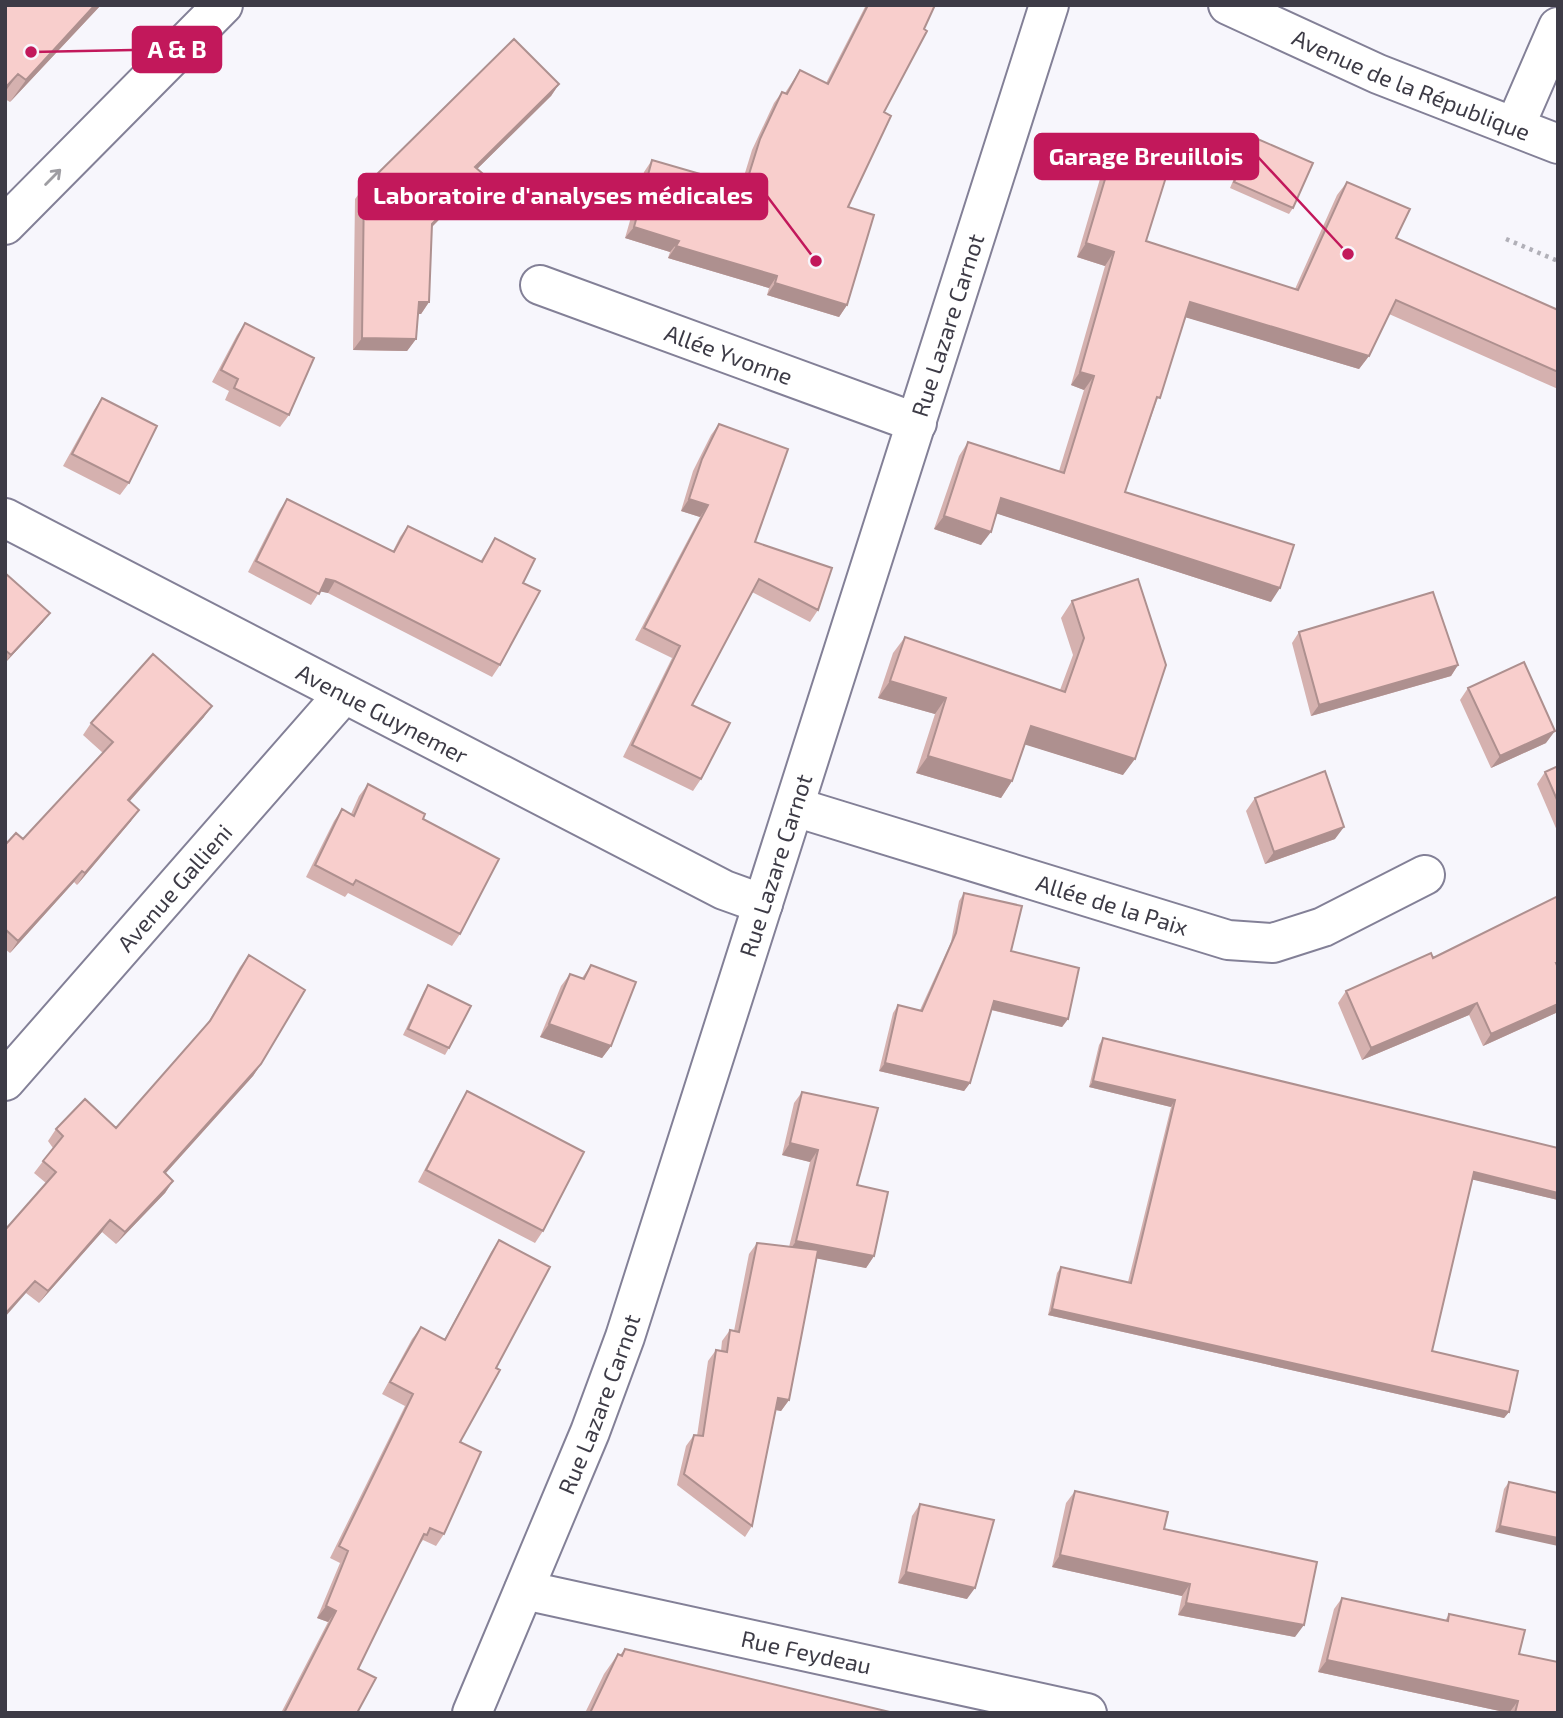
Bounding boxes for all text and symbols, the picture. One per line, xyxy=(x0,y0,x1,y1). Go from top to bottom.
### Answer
street label: Avenue de la République xyxy=(1288,23,1534,146)
callout: A & B xyxy=(133,27,221,72)
text: A & B xyxy=(147,34,207,63)
callout: Garage Breuillois xyxy=(1035,134,1258,179)
text: Garage Breuillois xyxy=(1049,141,1243,170)
one-way arrow xyxy=(45,168,62,185)
callout: Laboratoire d'analyses médicales xyxy=(359,174,767,219)
text: Laboratoire d'analyses médicales xyxy=(373,180,753,209)
street label: Rue Lazare Carnot xyxy=(905,230,989,420)
street label: Allée Yvonne xyxy=(661,318,797,390)
street label: Avenue Guynemer xyxy=(292,657,473,769)
street label: Rue Lazare Carnot xyxy=(733,770,817,960)
street label: Avenue Gallieni xyxy=(111,818,238,957)
street label: Allée de la Paix xyxy=(1033,868,1192,941)
street label: Rue Lazare Carnot xyxy=(552,1310,645,1498)
street label: Rue Feydeau xyxy=(739,1624,874,1680)

